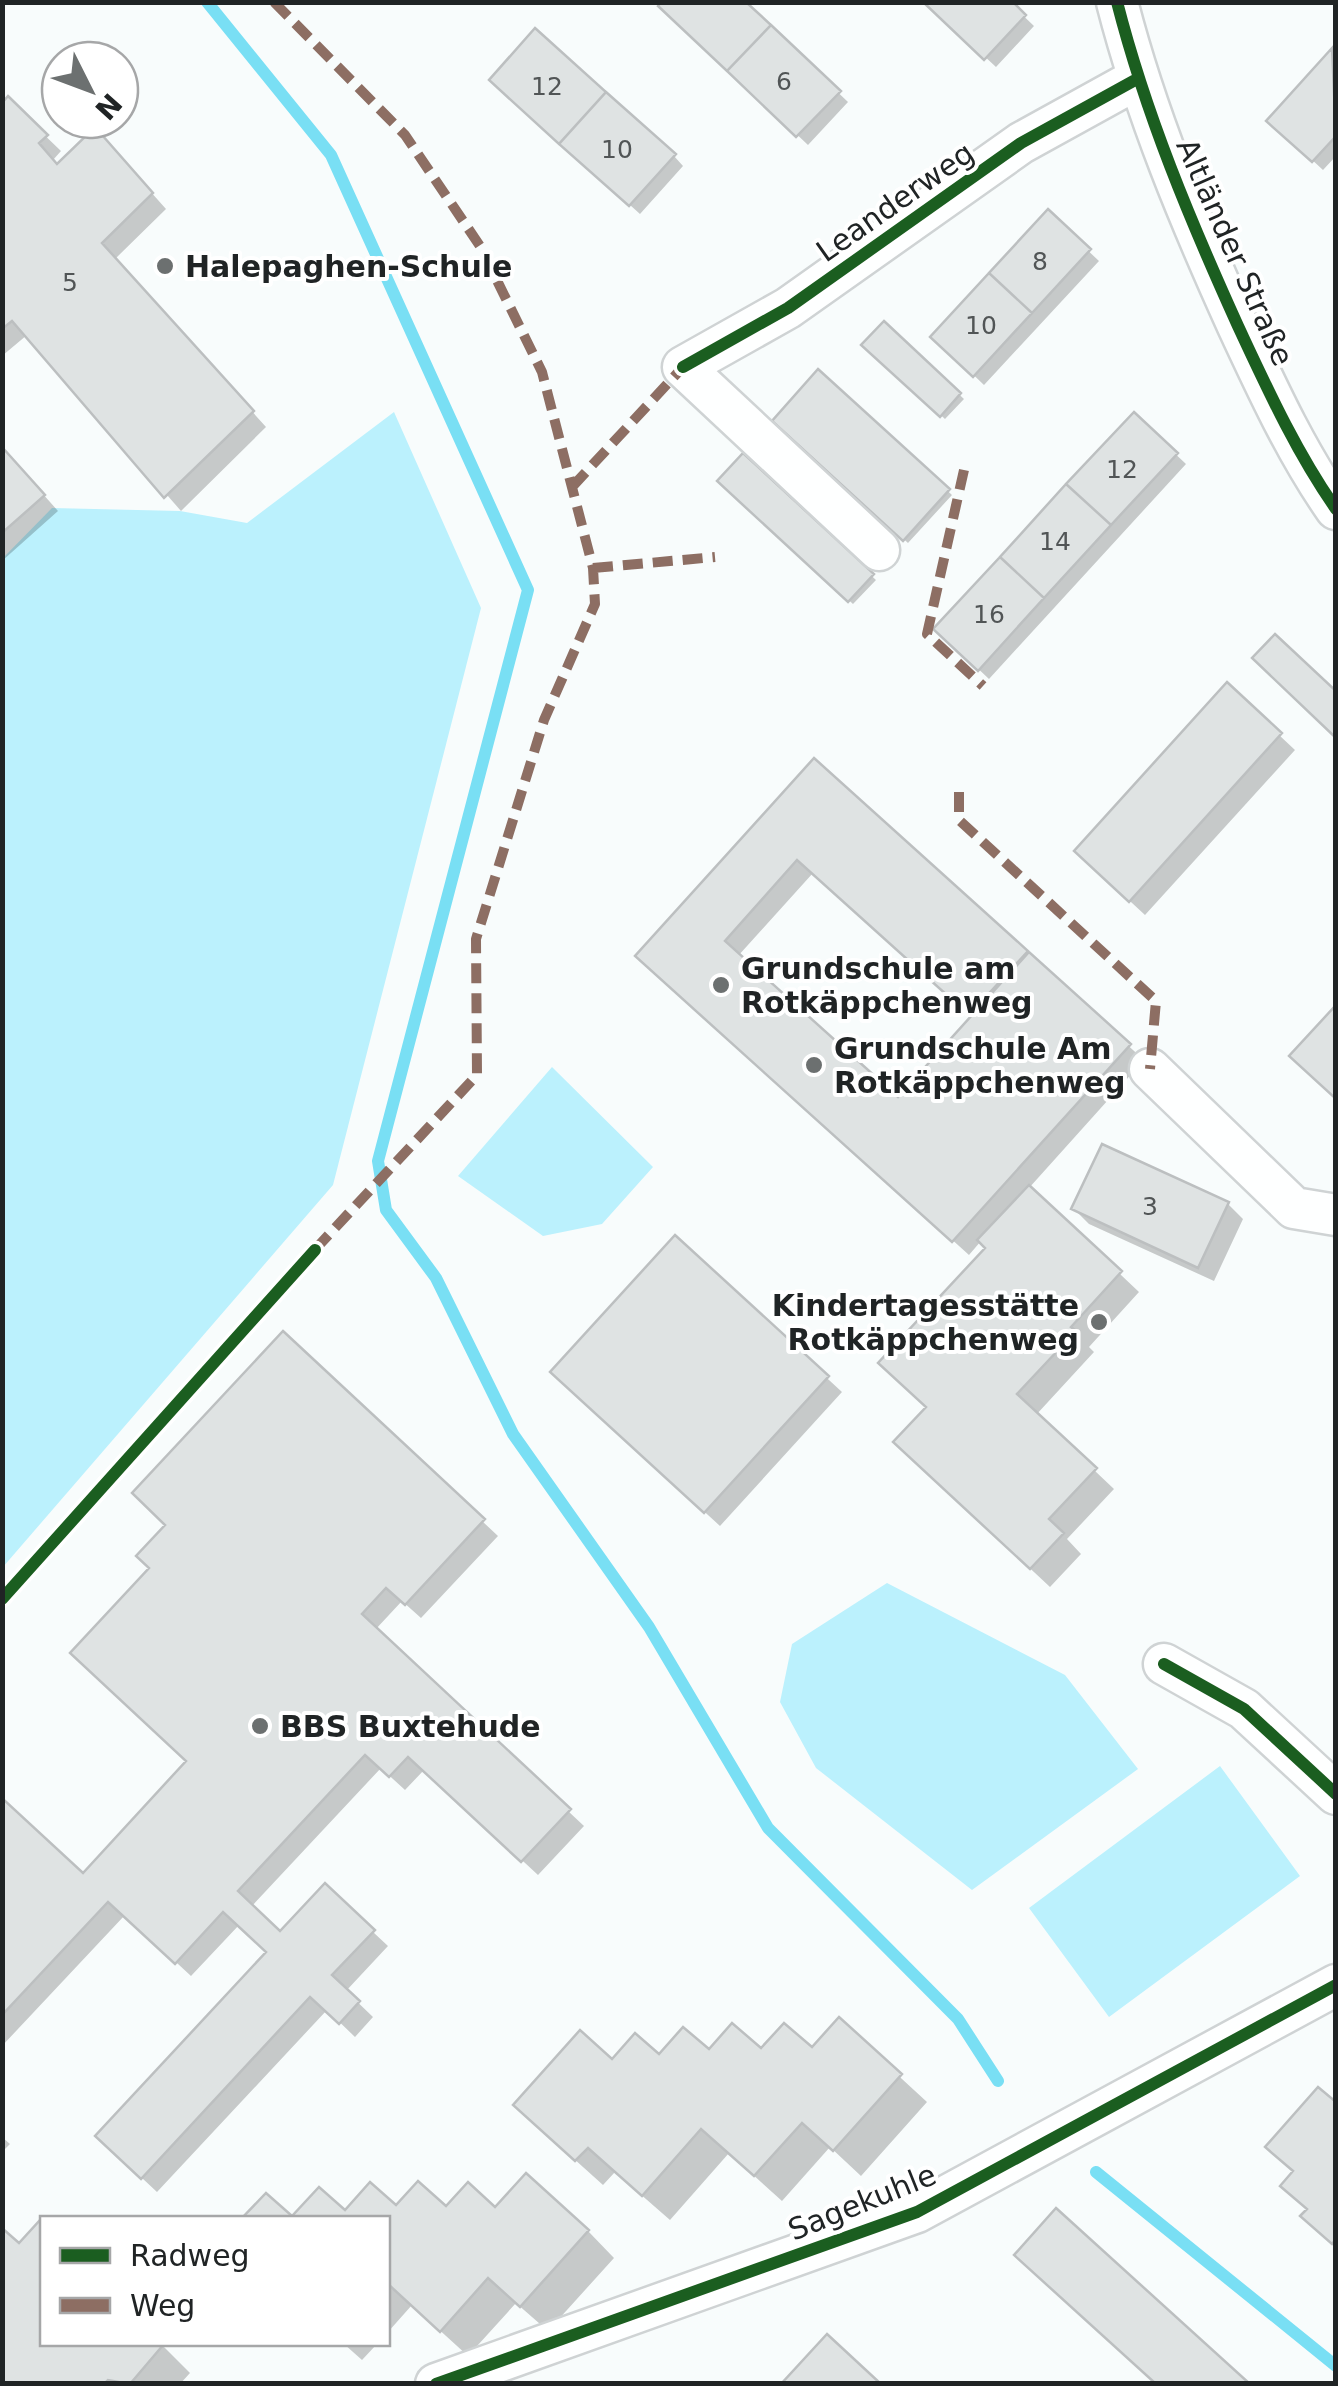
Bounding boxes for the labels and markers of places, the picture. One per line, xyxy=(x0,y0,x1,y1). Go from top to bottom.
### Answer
place label: Halepaghen-Schule xyxy=(185,249,512,284)
marker: Halepaghen-Schule xyxy=(154,255,176,277)
place label: Grundschule am Rotkäppchenweg xyxy=(741,951,1033,1020)
marker: Grundschule am Rotkäppchenweg xyxy=(710,974,732,996)
place label: Grundschule Am Rotkäppchenweg xyxy=(834,1031,1126,1100)
marker: Grundschule Am Rotkäppchenweg xyxy=(803,1054,825,1076)
place label: Kindertagesstätte Rotkäppchenweg xyxy=(772,1288,1079,1357)
marker: Kindertagesstätte Rotkäppchenweg xyxy=(1088,1311,1110,1333)
place label: BBS Buxtehude xyxy=(280,1709,541,1744)
marker: BBS Buxtehude xyxy=(249,1715,271,1737)

